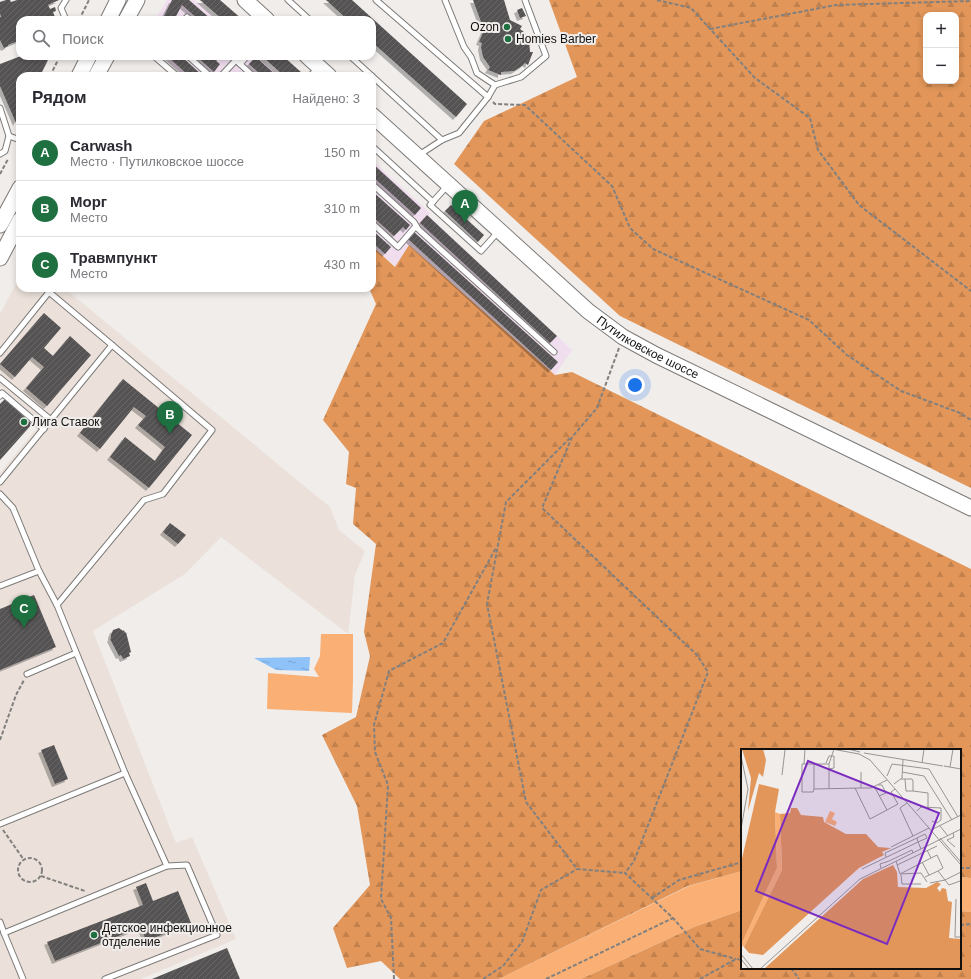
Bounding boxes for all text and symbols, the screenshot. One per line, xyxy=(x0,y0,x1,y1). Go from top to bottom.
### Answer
map controls xyxy=(923,12,959,84)
button: + xyxy=(923,12,959,48)
search box xyxy=(16,16,376,60)
place label: Ozon xyxy=(470,20,499,34)
marker: Ozon xyxy=(502,22,512,32)
icon: search xyxy=(30,27,52,49)
text: Поиск xyxy=(62,30,104,47)
place label: Homies Barber xyxy=(516,32,596,46)
marker: Homies Barber xyxy=(503,34,513,44)
button: − xyxy=(923,48,959,84)
text: Рядом xyxy=(32,88,87,107)
text: Найдено: 3 xyxy=(292,91,360,106)
text: Carwash xyxy=(70,137,133,154)
text: A xyxy=(40,145,50,160)
text: 150 m xyxy=(324,145,360,160)
text: Место · Путилковское шоссе xyxy=(70,154,244,169)
pin: A xyxy=(452,190,478,223)
text: Морг xyxy=(70,193,107,210)
text: B xyxy=(40,201,50,216)
text: 310 m xyxy=(324,201,360,216)
text: Место xyxy=(70,210,108,225)
text: Травмпункт xyxy=(70,249,158,266)
text: C xyxy=(40,257,50,272)
text: 430 m xyxy=(324,257,360,272)
text: Место xyxy=(70,266,108,281)
street label: Путилковское шоссе xyxy=(594,313,701,382)
your location xyxy=(625,375,645,395)
pin: B xyxy=(157,401,183,434)
place label: Лига Ставок xyxy=(32,415,100,429)
marker: Лига Ставок xyxy=(19,417,29,427)
pin: C xyxy=(11,595,37,628)
inset map xyxy=(741,749,961,969)
place label: Детское инфекционное отделение xyxy=(102,921,232,949)
marker: Детское инфекционное отделение xyxy=(89,930,99,940)

